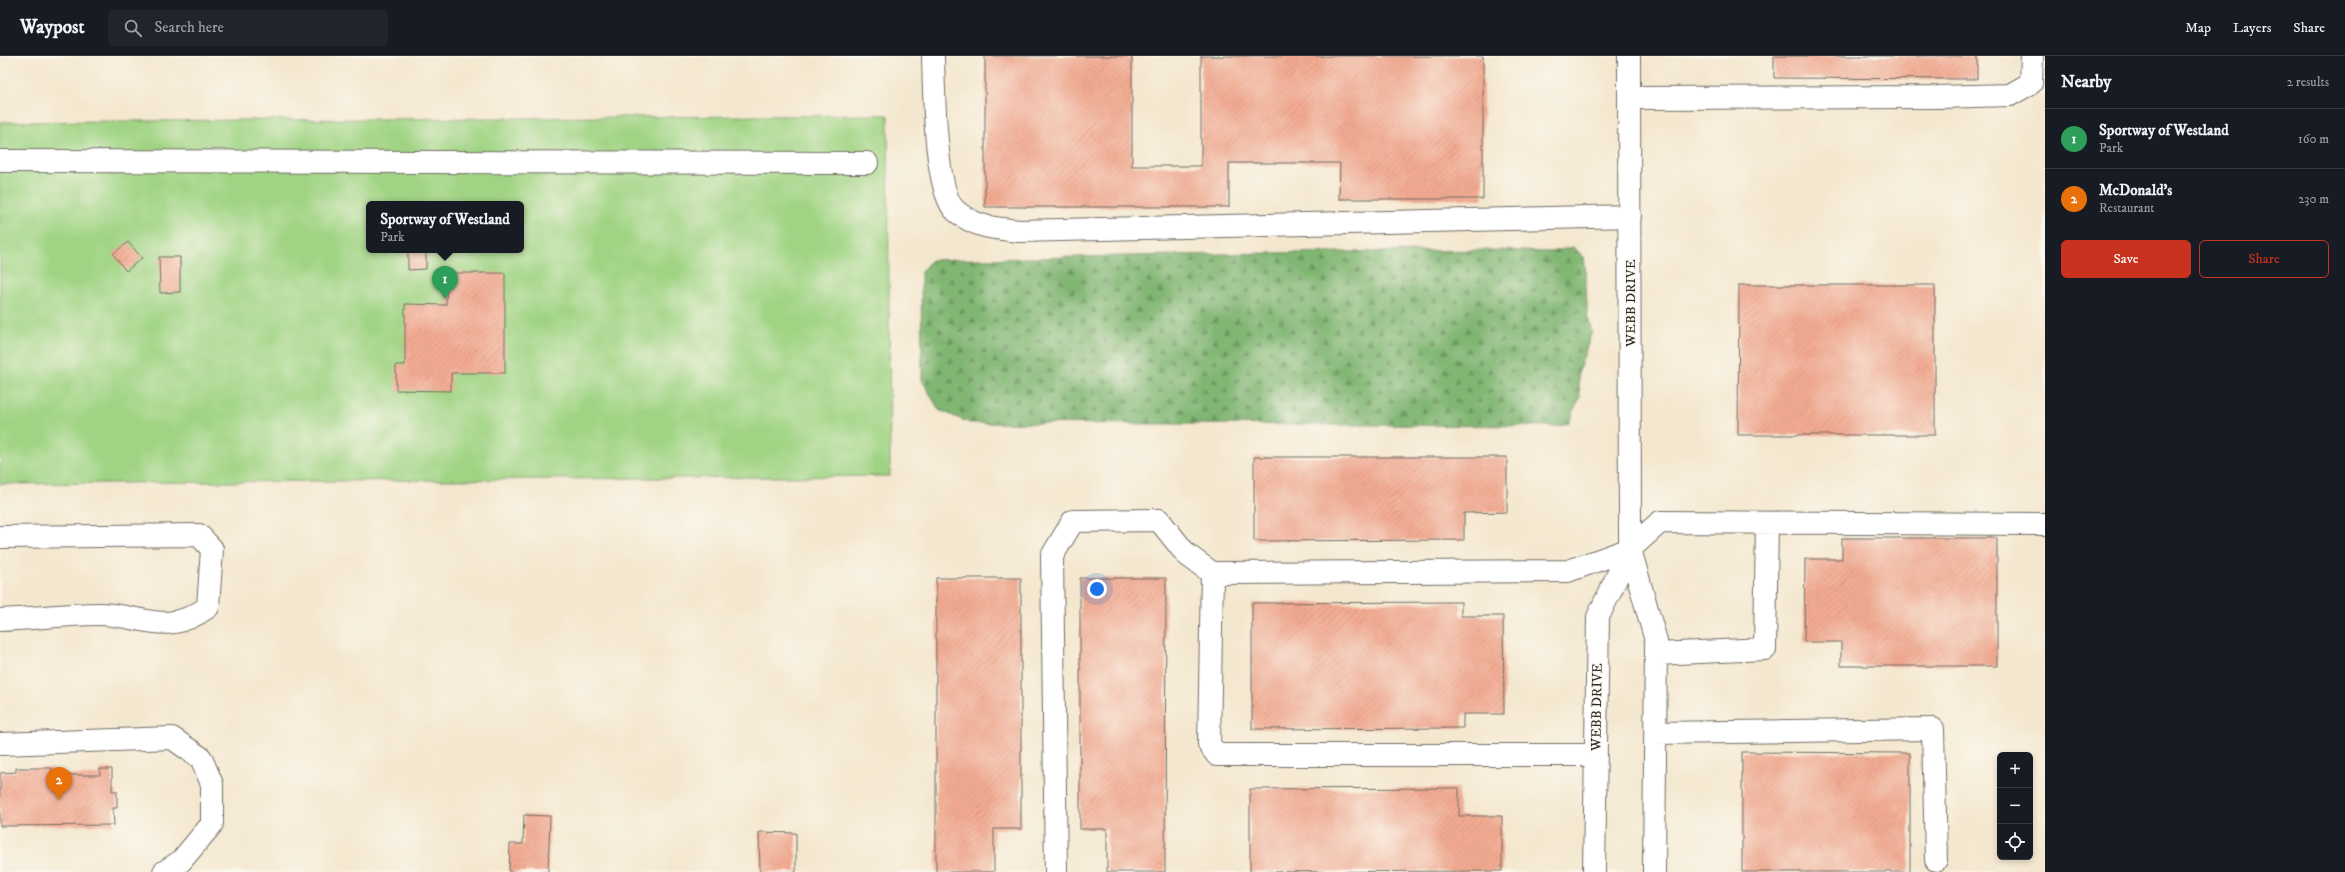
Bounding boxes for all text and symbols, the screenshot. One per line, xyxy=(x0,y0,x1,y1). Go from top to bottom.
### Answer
search box xyxy=(108,10,388,46)
text: Waypost xyxy=(20,16,84,39)
icon: search xyxy=(122,17,144,39)
text: Search here xyxy=(154,18,224,37)
text: Map xyxy=(2185,19,2211,37)
text: Layers xyxy=(2233,19,2271,37)
text: Share xyxy=(2293,19,2325,37)
text: Nearby xyxy=(2061,71,2111,93)
text: 2 results xyxy=(2287,74,2329,90)
text: Sportway of Westland xyxy=(2099,121,2229,140)
text: 1 xyxy=(2072,131,2076,147)
text: 160 m xyxy=(2298,131,2329,147)
text: Park xyxy=(2099,140,2123,156)
text: McDonald's xyxy=(2099,181,2172,200)
text: 2 xyxy=(2071,191,2077,207)
text: 230 m xyxy=(2298,191,2329,207)
text: Restaurant xyxy=(2099,200,2155,216)
popup xyxy=(366,201,524,253)
text: Sportway of Westland xyxy=(380,210,510,229)
text: Park xyxy=(380,229,404,245)
button: Save xyxy=(2061,240,2191,278)
button: Share xyxy=(2199,240,2329,278)
street label: WEBB DRIVE xyxy=(1622,259,1640,348)
pin: 1 xyxy=(432,266,458,299)
your location xyxy=(1087,579,1107,599)
street label: WEBB DRIVE xyxy=(1587,663,1607,752)
map controls xyxy=(1997,752,2033,860)
button: + xyxy=(1997,752,2033,788)
pin: 2 xyxy=(46,767,72,800)
button: − xyxy=(1997,788,2033,824)
button: locate xyxy=(1997,824,2033,860)

